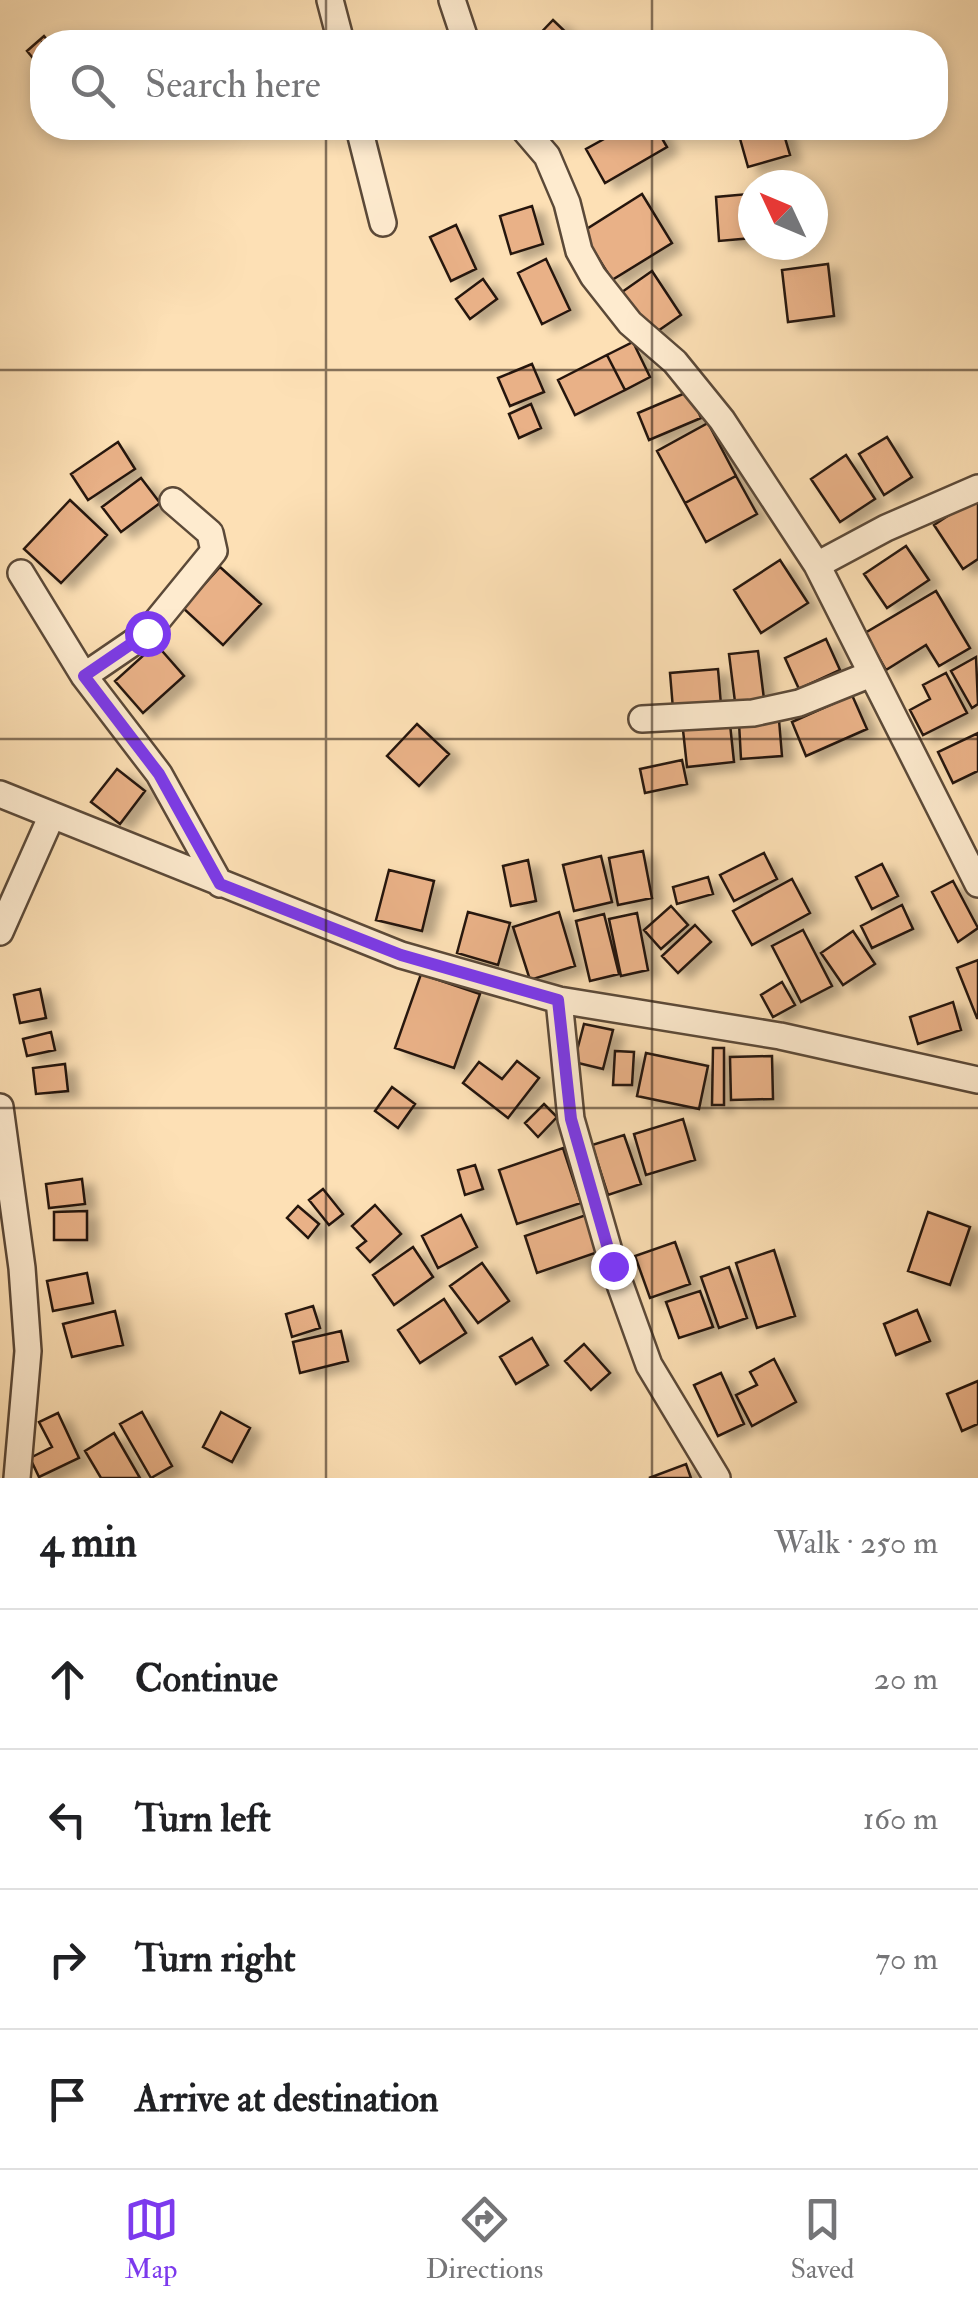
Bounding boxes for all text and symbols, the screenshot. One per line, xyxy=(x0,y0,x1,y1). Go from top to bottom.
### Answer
search box xyxy=(30,30,948,140)
icon: search xyxy=(65,58,120,113)
text: Search here xyxy=(145,61,321,109)
north arrow xyxy=(738,170,828,260)
route start xyxy=(125,611,171,657)
route end xyxy=(591,1244,637,1290)
text: 4 min xyxy=(40,1517,137,1569)
text: Walk · 250 m xyxy=(774,1523,938,1563)
icon: ahead xyxy=(40,1652,95,1707)
text: Continue xyxy=(135,1655,278,1703)
text: 20 m xyxy=(874,1659,938,1699)
icon: left xyxy=(40,1792,95,1847)
text: Turn left xyxy=(135,1795,271,1843)
text: 160 m xyxy=(863,1799,938,1839)
icon: right xyxy=(40,1932,95,1987)
text: Turn right xyxy=(135,1935,296,1983)
text: 70 m xyxy=(875,1939,938,1979)
icon: arrive xyxy=(40,2072,95,2127)
text: Arrive at destination xyxy=(135,2075,439,2123)
tab: Map xyxy=(124,2192,179,2287)
tab: Directions xyxy=(426,2192,543,2287)
tab: Saved xyxy=(790,2192,854,2287)

